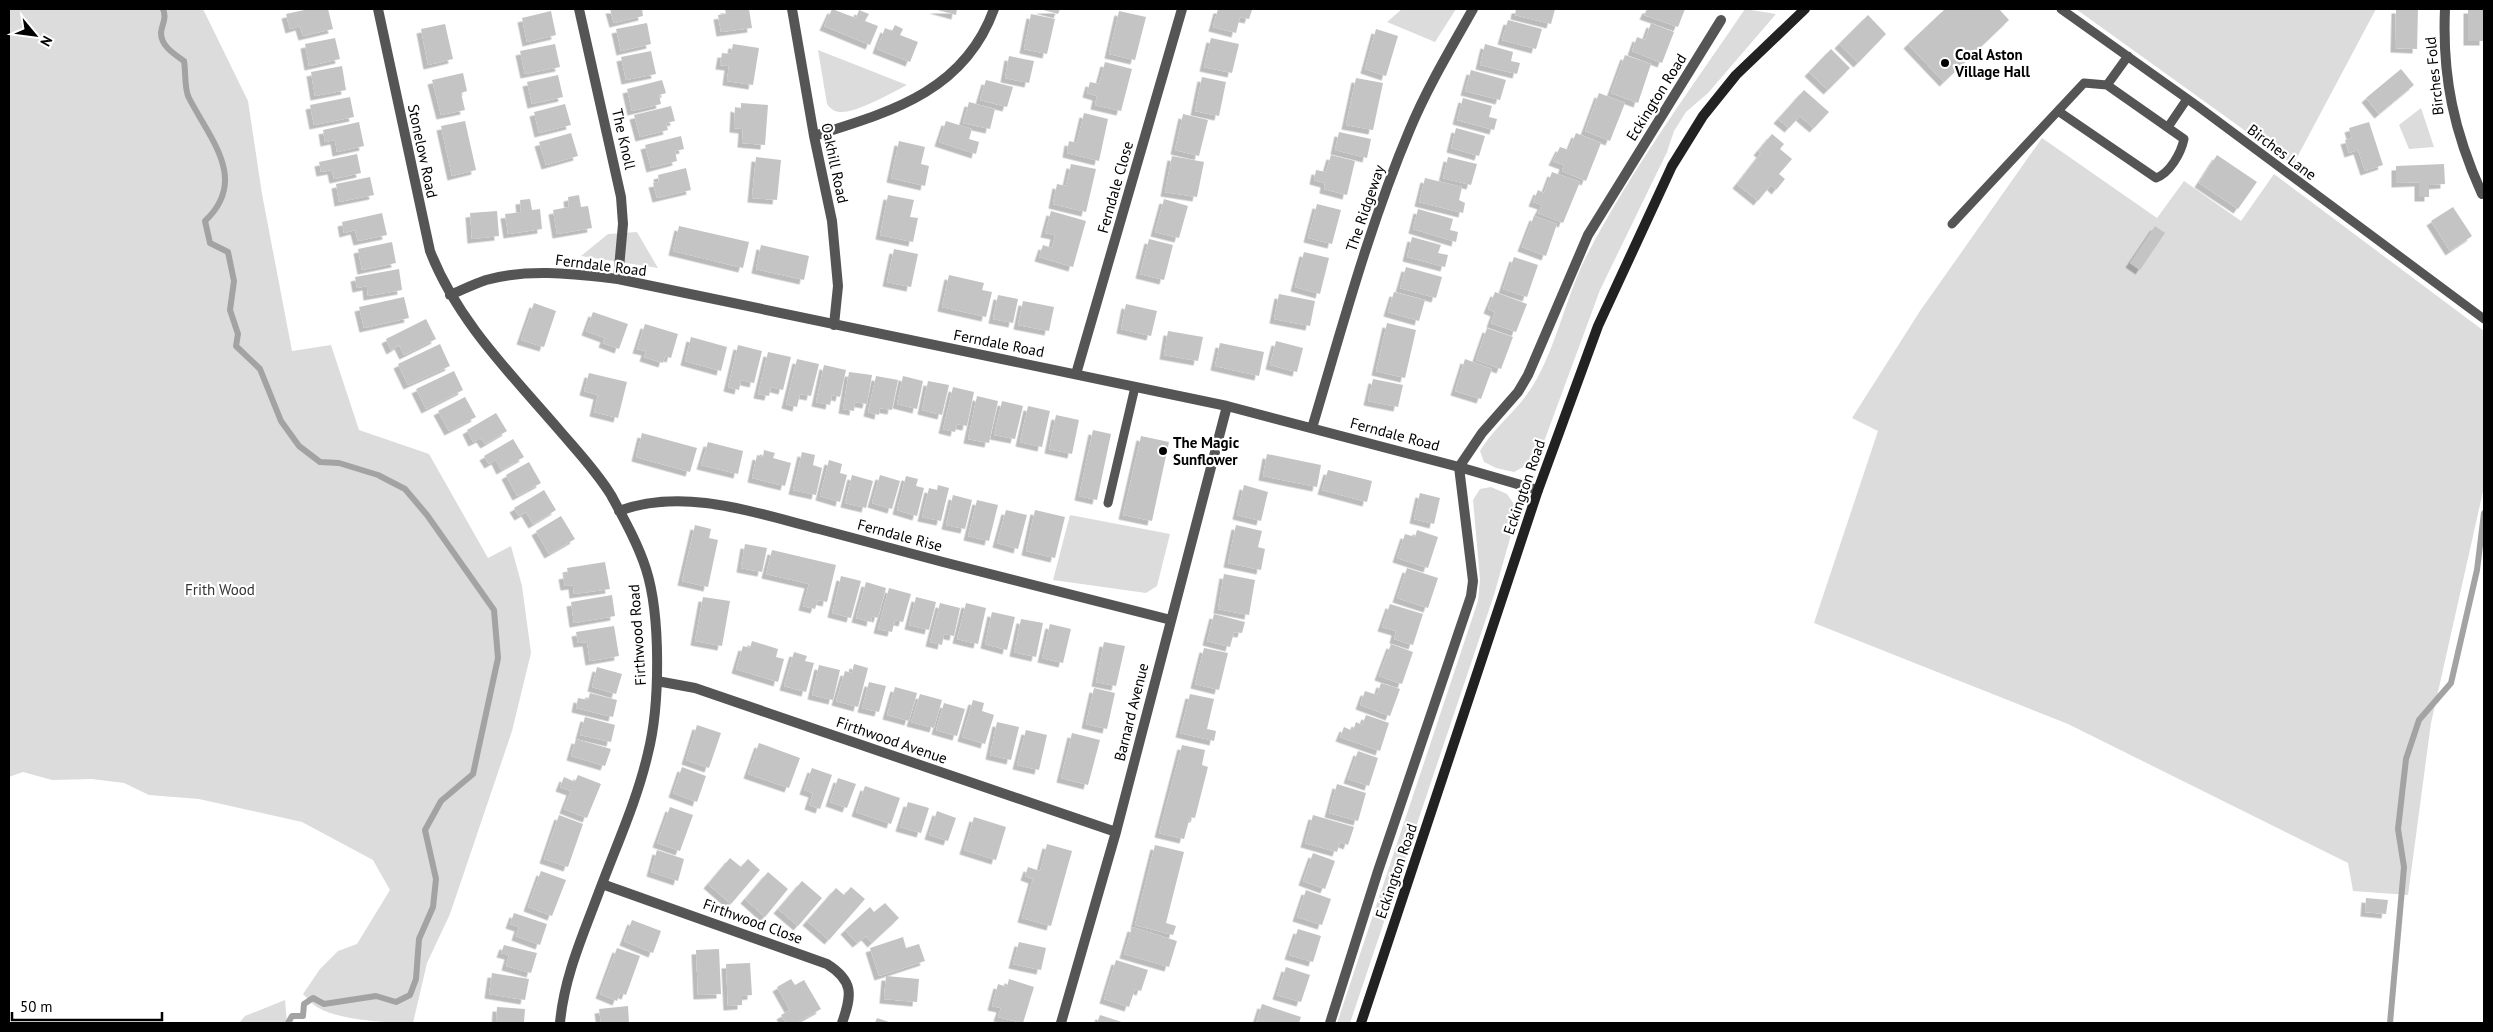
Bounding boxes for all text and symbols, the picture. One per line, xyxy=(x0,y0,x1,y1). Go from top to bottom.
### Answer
north arrow xyxy=(10,10,60,60)
text: N xyxy=(36,33,56,50)
street label: Birches Fold xyxy=(2420,36,2448,116)
place label: Coal Aston Village Hall xyxy=(1954,45,2030,81)
street label: Eckington Road xyxy=(1622,50,1690,144)
marker: Coal Aston Village Hall xyxy=(1939,57,1951,69)
street label: Stonelow Road xyxy=(404,102,442,200)
street label: The Knoll xyxy=(608,107,640,172)
street label: Birches Lane xyxy=(2244,120,2320,184)
street label: Oakhill Road xyxy=(817,121,853,205)
street label: Ferndale Close xyxy=(1093,139,1137,235)
street label: The Ridgeway xyxy=(1341,162,1389,254)
street label: Ferndale Road xyxy=(554,250,648,280)
street label: Ferndale Road xyxy=(952,325,1046,361)
street label: Ferndale Road xyxy=(1348,413,1442,455)
place label: The Magic Sunflower xyxy=(1173,433,1240,469)
street label: Eckington Road xyxy=(1499,437,1549,537)
marker: The Magic Sunflower xyxy=(1157,445,1169,457)
street label: Ferndale Rise xyxy=(855,515,945,555)
park label: Frith Wood xyxy=(185,580,255,599)
street label: Firthwood Road xyxy=(624,584,650,686)
street label: Barnard Avenue xyxy=(1110,661,1152,763)
street label: Firthwood Avenue xyxy=(834,712,950,768)
street label: Eckington Road xyxy=(1371,821,1421,921)
street label: Firthwood Close xyxy=(701,894,805,948)
scale bar xyxy=(12,990,162,1022)
text: 50 m xyxy=(20,997,53,1016)

